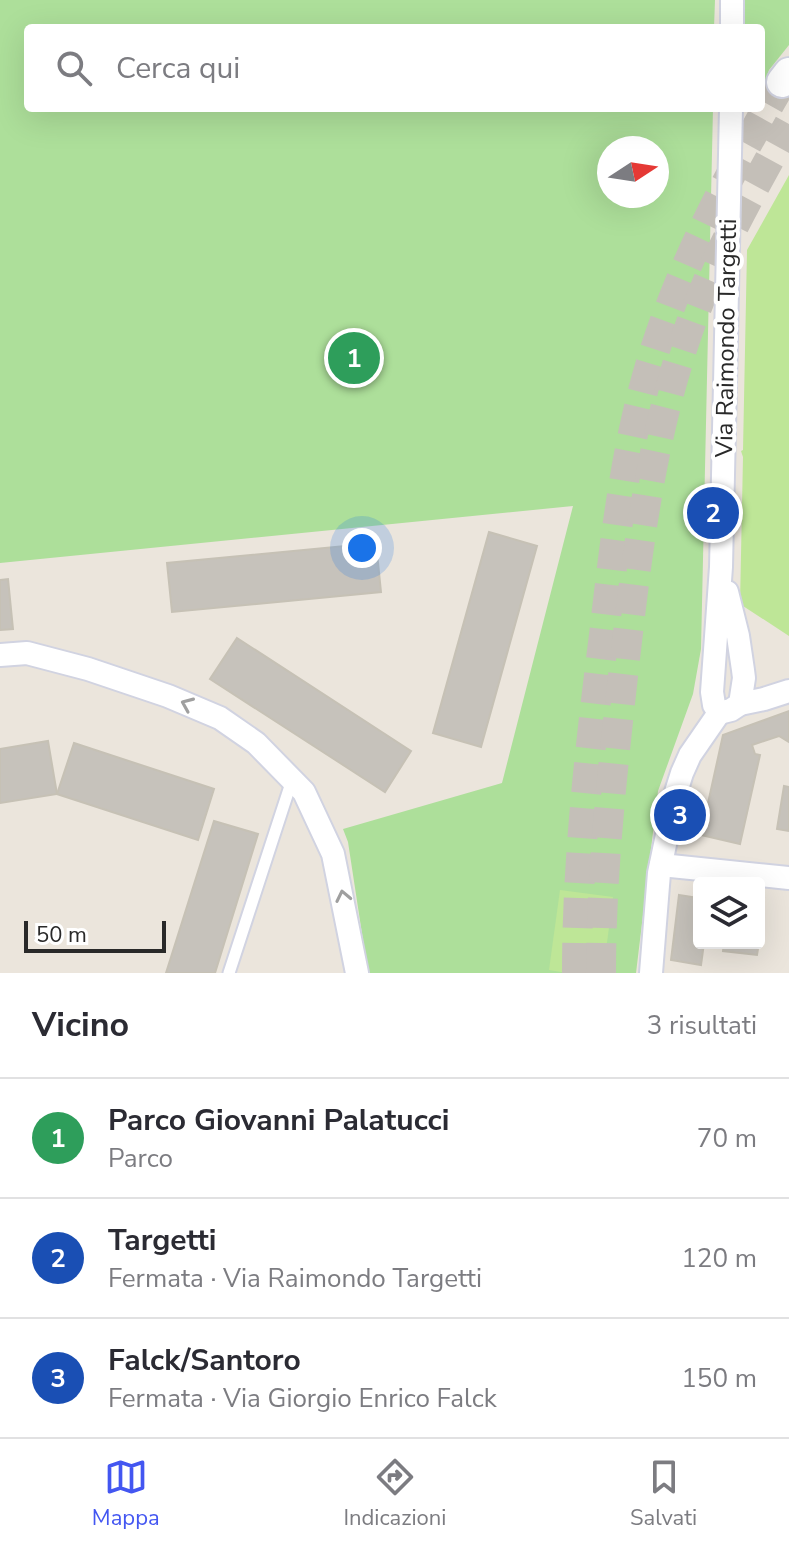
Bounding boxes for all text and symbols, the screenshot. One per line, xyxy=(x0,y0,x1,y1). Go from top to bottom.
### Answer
search box xyxy=(24,24,765,112)
icon: search xyxy=(52,46,96,90)
text: Cerca qui xyxy=(116,48,240,89)
north arrow xyxy=(597,136,669,208)
street label: Via Raimondo Targetti xyxy=(708,218,744,459)
pin: 1 xyxy=(328,328,380,388)
pin: 2 xyxy=(687,483,739,543)
your location xyxy=(342,528,382,568)
one-way arrow xyxy=(181,698,195,714)
pin: 3 xyxy=(654,785,706,845)
map controls xyxy=(693,877,765,949)
button: layers xyxy=(693,877,765,949)
one-way arrow xyxy=(335,890,352,904)
scale bar xyxy=(24,917,166,953)
text: 50 m xyxy=(36,920,87,950)
text: Vicino xyxy=(32,1002,129,1048)
text: 3 risultati xyxy=(647,1008,757,1043)
text: Parco Giovanni Palatucci xyxy=(108,1100,449,1141)
text: 1 xyxy=(50,1121,66,1156)
text: 70 m xyxy=(697,1121,757,1156)
text: Parco xyxy=(108,1141,173,1176)
text: Targetti xyxy=(108,1220,216,1261)
text: 2 xyxy=(50,1241,66,1276)
text: 120 m xyxy=(681,1241,757,1276)
text: Fermata · Via Raimondo Targetti xyxy=(108,1261,482,1296)
text: Falck/Santoro xyxy=(108,1340,301,1381)
text: 3 xyxy=(50,1361,66,1396)
text: 150 m xyxy=(681,1361,757,1396)
text: Fermata · Via Giorgio Enrico Falck xyxy=(108,1381,497,1416)
tab: Mappa xyxy=(92,1455,160,1533)
tab: Indicazioni xyxy=(343,1455,446,1533)
tab: Salvati xyxy=(630,1455,697,1533)

